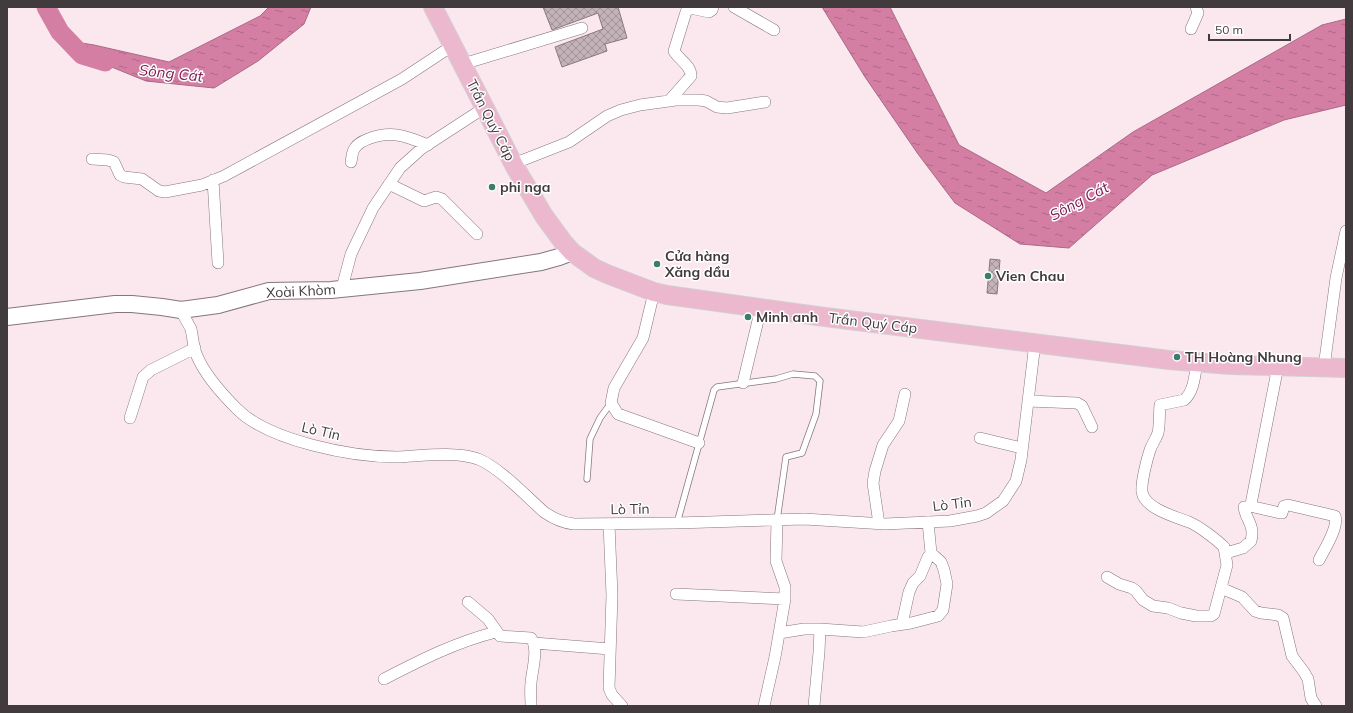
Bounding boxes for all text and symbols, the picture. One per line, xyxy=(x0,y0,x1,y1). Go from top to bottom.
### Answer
scale bar xyxy=(1209,16,1290,42)
text: 50 m xyxy=(1215,22,1243,37)
water label: Sông Cát xyxy=(138,60,205,86)
street label: Trần Quý Cáp xyxy=(463,76,519,164)
water label: Sông Cát xyxy=(1046,177,1112,224)
place label: phi nga xyxy=(500,178,550,196)
marker: phi nga xyxy=(487,182,497,192)
place label: Cửa hàng Xăng dầu xyxy=(664,247,730,281)
marker: Cửa hàng Xăng dầu xyxy=(652,259,662,269)
place label: Vien Chau xyxy=(995,267,1065,285)
marker: Vien Chau xyxy=(983,271,993,281)
street label: Xoài Khòm xyxy=(266,280,336,302)
place label: Minh anh xyxy=(756,308,818,326)
street label: Trần Quý Cáp xyxy=(828,309,918,337)
marker: Minh anh xyxy=(743,312,753,322)
place label: TH Hoàng Nhung xyxy=(1185,348,1302,366)
marker: TH Hoàng Nhung xyxy=(1172,352,1182,362)
street label: Lò Tỉn xyxy=(300,418,342,444)
street label: Lò Tỉn xyxy=(931,493,973,515)
street label: Lò Tỉn xyxy=(610,500,650,518)

